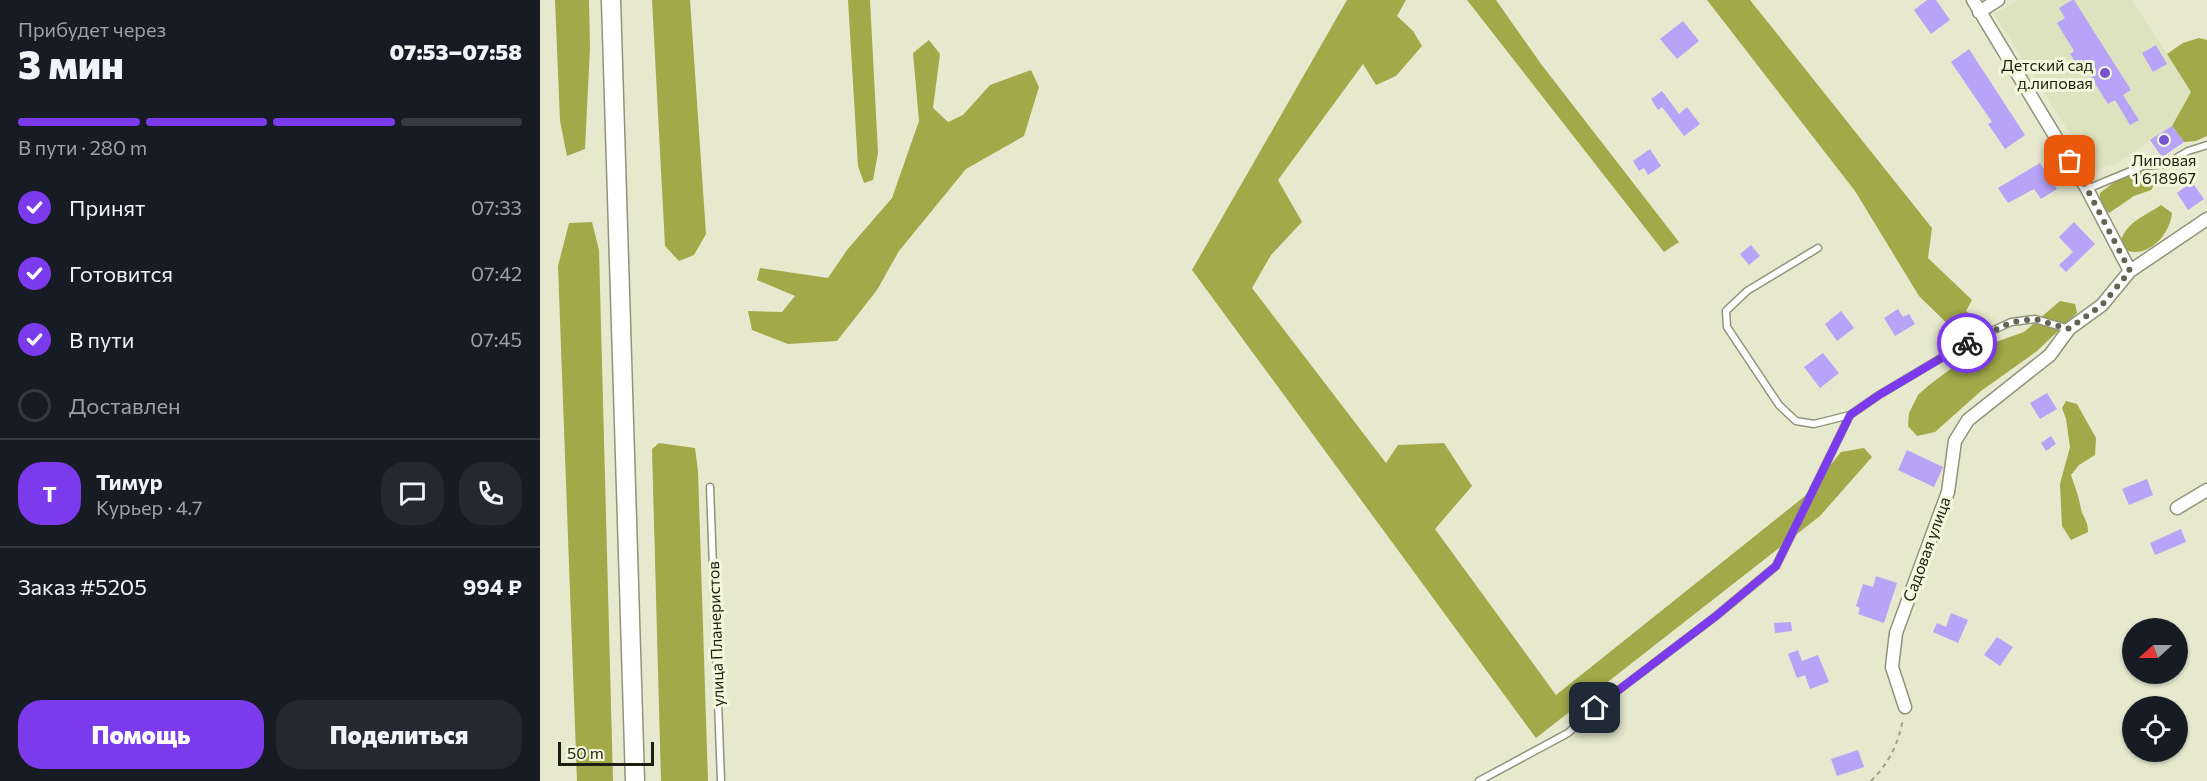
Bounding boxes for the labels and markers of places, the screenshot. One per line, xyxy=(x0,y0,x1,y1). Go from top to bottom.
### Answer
place label: Детский сад д.липовая xyxy=(2001,55,2094,92)
marker: Детский сад д.липовая xyxy=(2098,66,2112,80)
marker: Липовая 1 618967 xyxy=(2157,133,2171,147)
pin xyxy=(2044,135,2095,186)
place label: Липовая 1 618967 xyxy=(2131,150,2197,187)
pin xyxy=(1569,682,1620,733)

